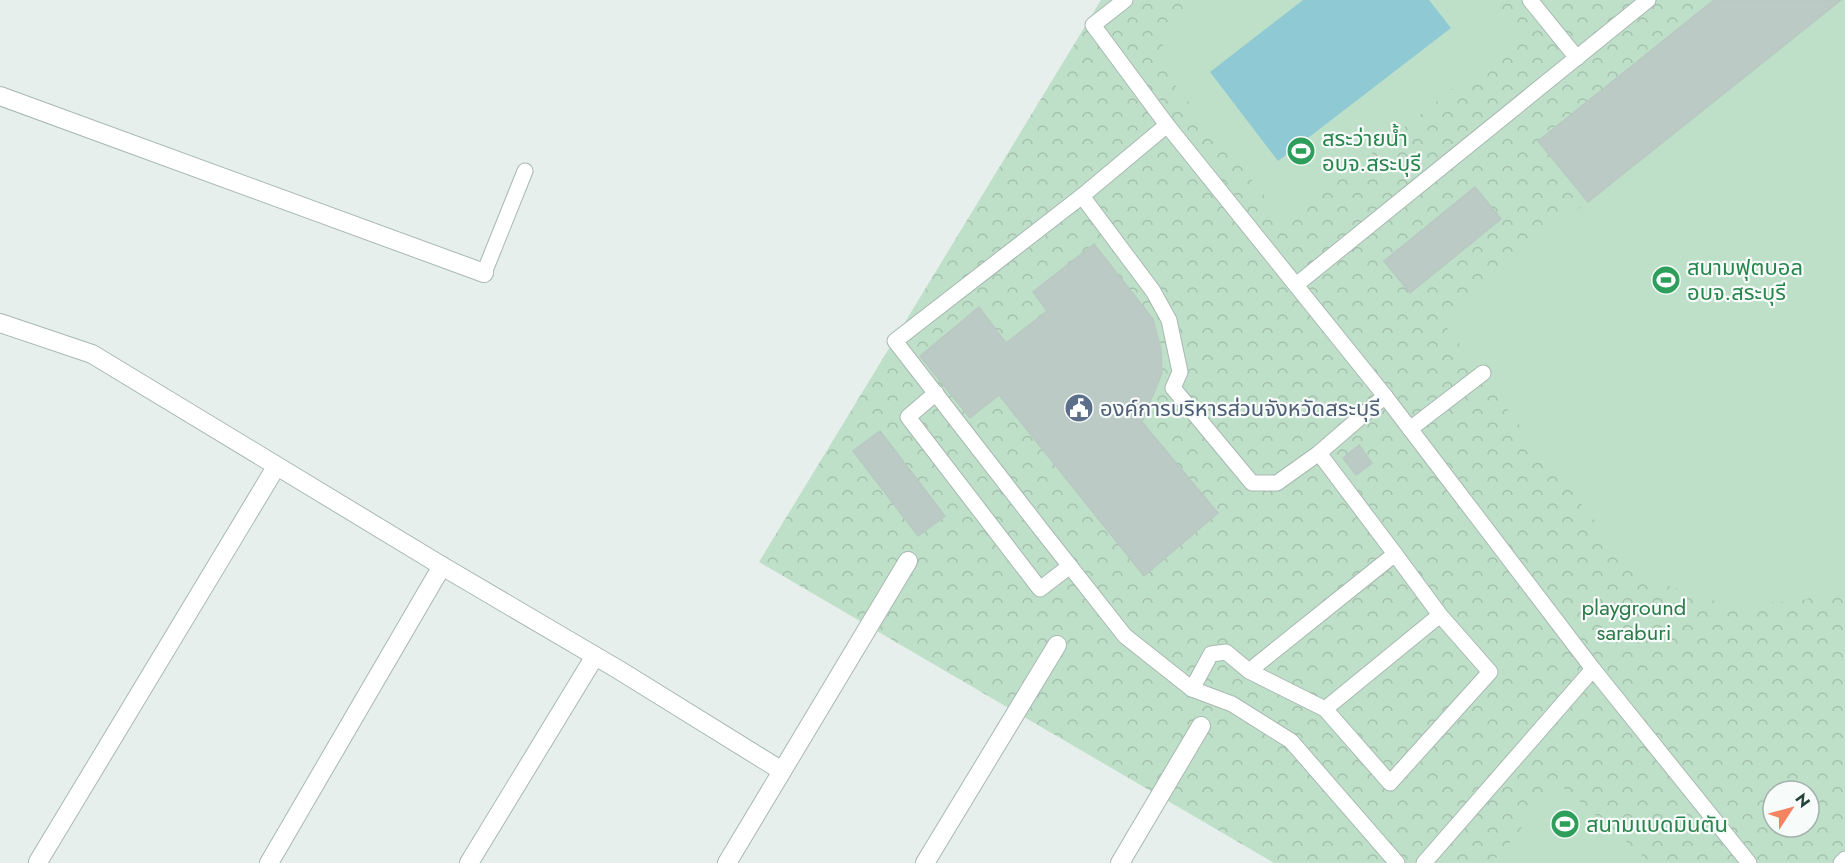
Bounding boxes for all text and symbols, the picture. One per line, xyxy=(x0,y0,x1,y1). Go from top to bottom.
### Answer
place label: สระว่ายน้ำ อบจ.สระบุรี xyxy=(1322,122,1421,179)
sports icon: สระว่ายน้ำ อบจ.สระบุรี xyxy=(1285,135,1317,167)
place label: สนามฟุตบอล อบจ.สระบุรี xyxy=(1687,251,1803,308)
sports icon: สนามฟุตบอล อบจ.สระบุรี xyxy=(1650,264,1682,296)
public building icon: องค์การบริหารส่วนจังหวัดสระบุรี xyxy=(1063,392,1095,424)
place label: องค์การบริหารส่วนจังหวัดสระบุรี xyxy=(1100,392,1380,424)
park label: playground saraburi xyxy=(1582,591,1686,648)
north arrow xyxy=(1761,779,1821,839)
text: N xyxy=(1790,789,1816,812)
sports icon: สนามแบดมินตัน xyxy=(1549,808,1581,840)
place label: สนามแบดมินตัน xyxy=(1586,808,1728,840)

